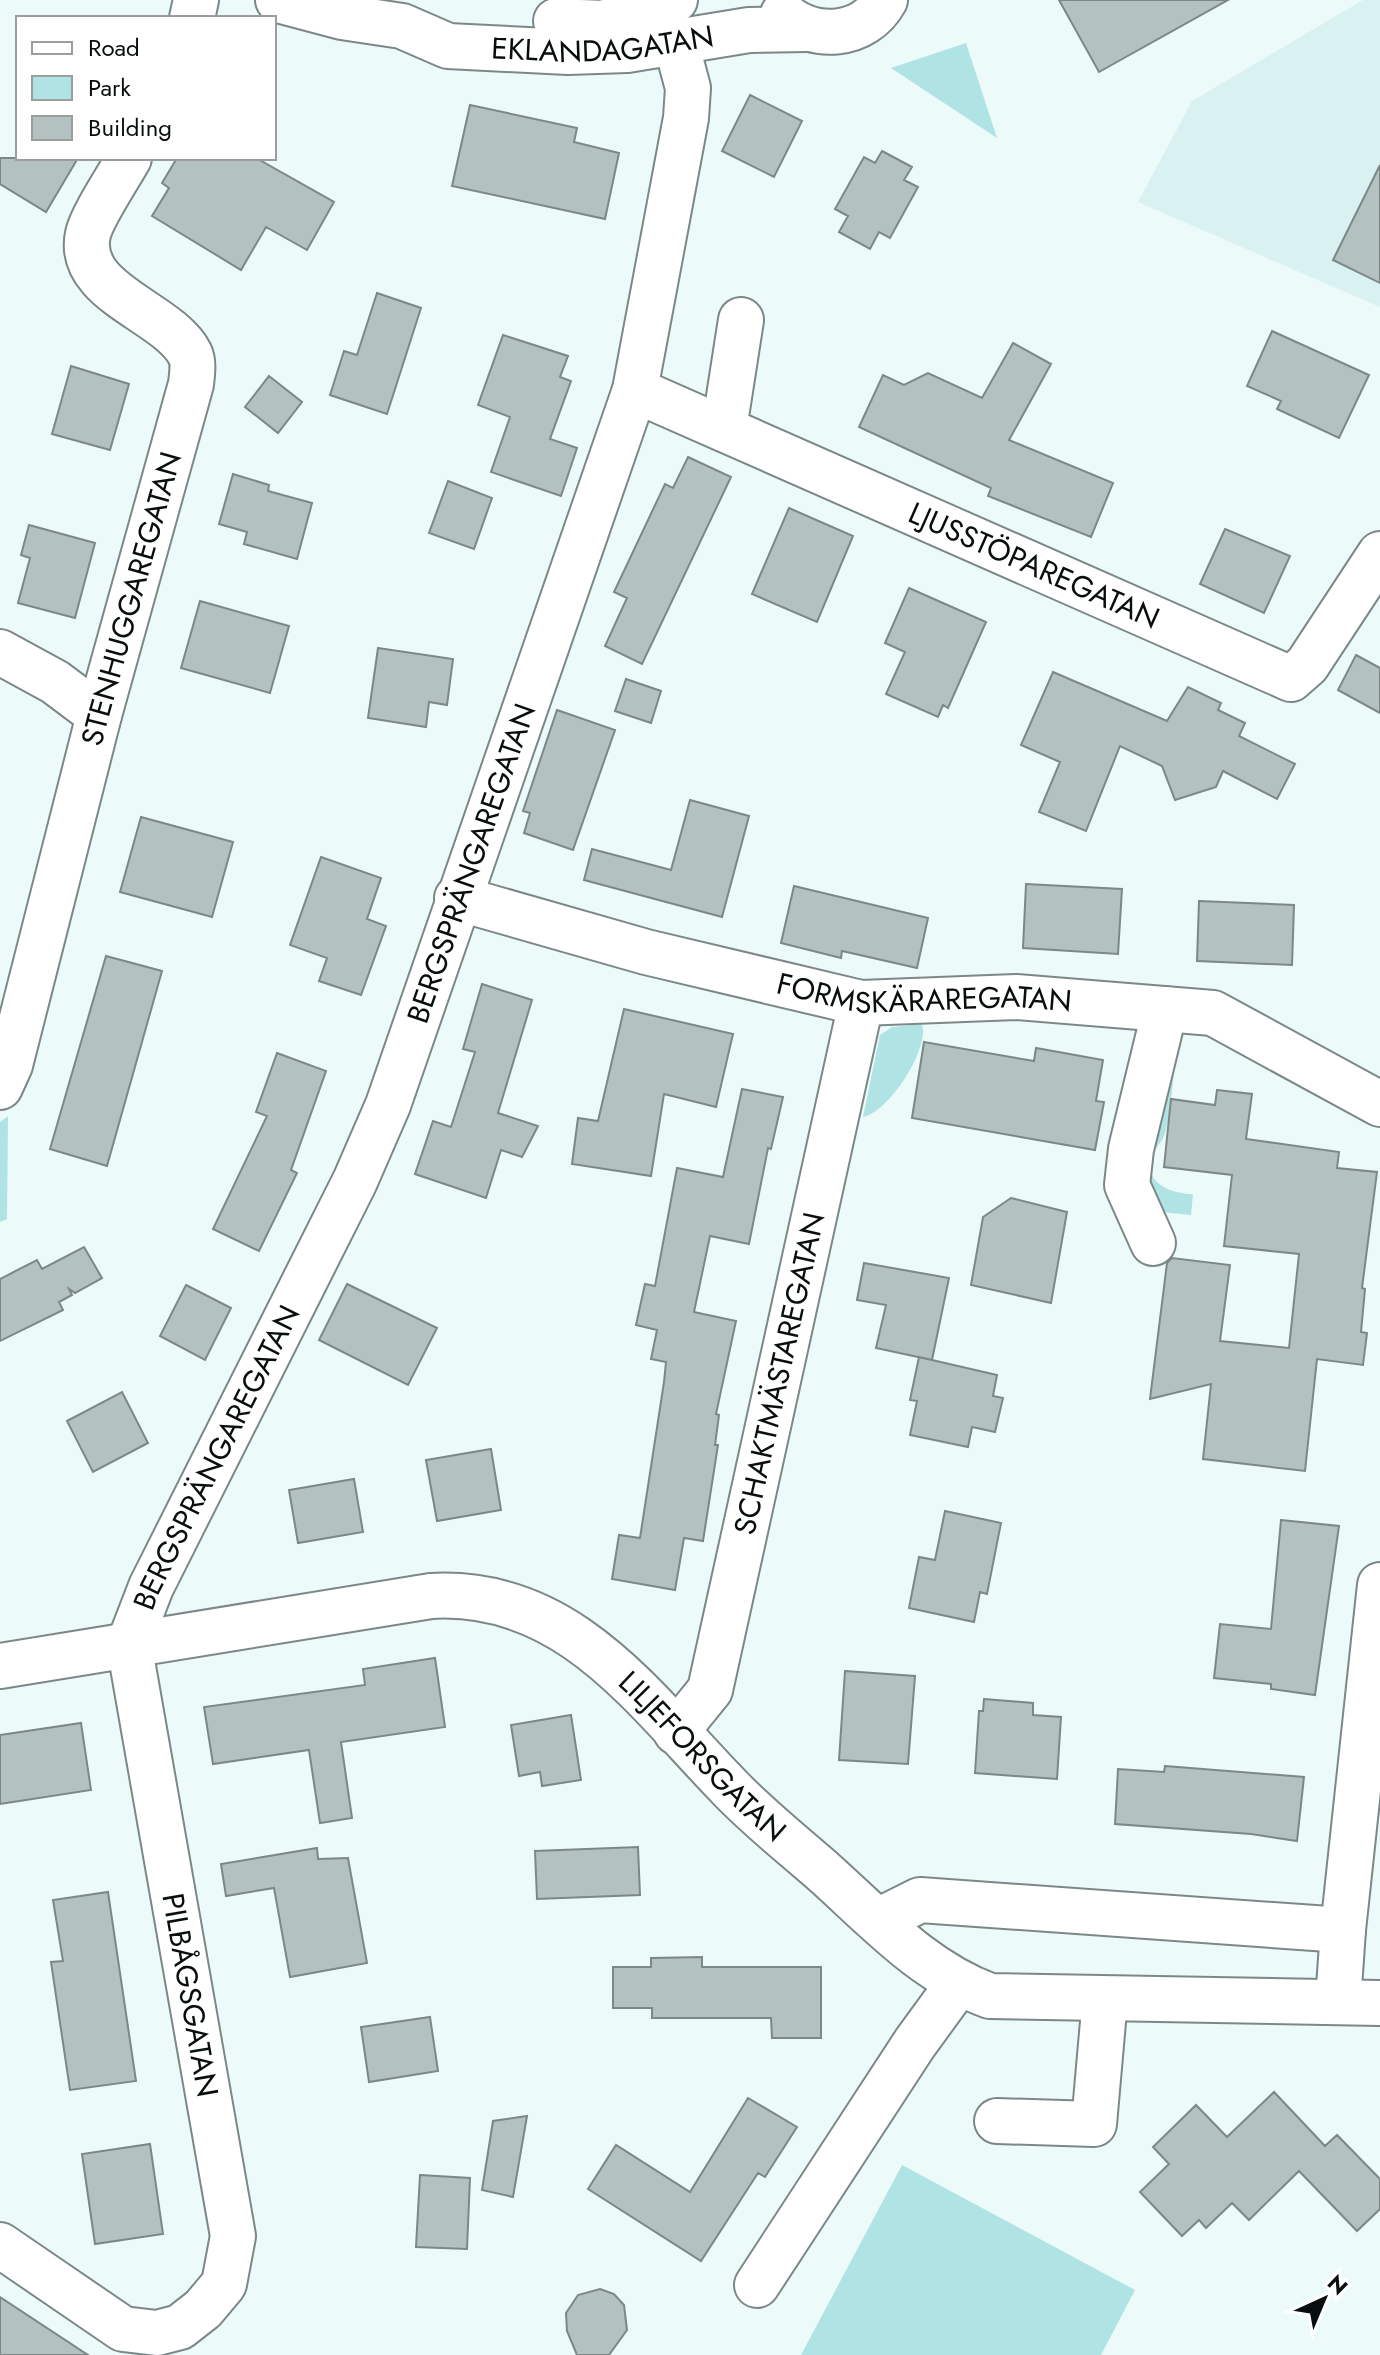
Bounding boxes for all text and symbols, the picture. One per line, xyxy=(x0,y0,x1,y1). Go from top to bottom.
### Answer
street label: EKLANDAGATAN xyxy=(490,14,717,73)
legend xyxy=(16,16,276,160)
text: Road xyxy=(88,30,140,65)
text: Park xyxy=(88,70,131,105)
text: Building xyxy=(88,110,172,145)
street label: STENHUGGAREGATAN xyxy=(70,447,192,750)
street label: LJUSSTÖPAREGATAN xyxy=(902,491,1166,639)
street label: BERGSPRÄNGAREGATAN xyxy=(396,698,546,1029)
street label: FORMSKÄRAREGATAN xyxy=(772,962,1073,1024)
street label: SCHAKTMÄSTAREGATAN xyxy=(723,1208,835,1539)
street label: BERGSPRÄNGAREGATAN xyxy=(122,1298,310,1616)
street label: LILJEFORSGATAN xyxy=(609,1661,796,1852)
street label: PILBÅGSGATAN xyxy=(151,1890,230,2100)
north arrow xyxy=(1284,2259,1364,2339)
text: N xyxy=(1320,2267,1355,2302)

